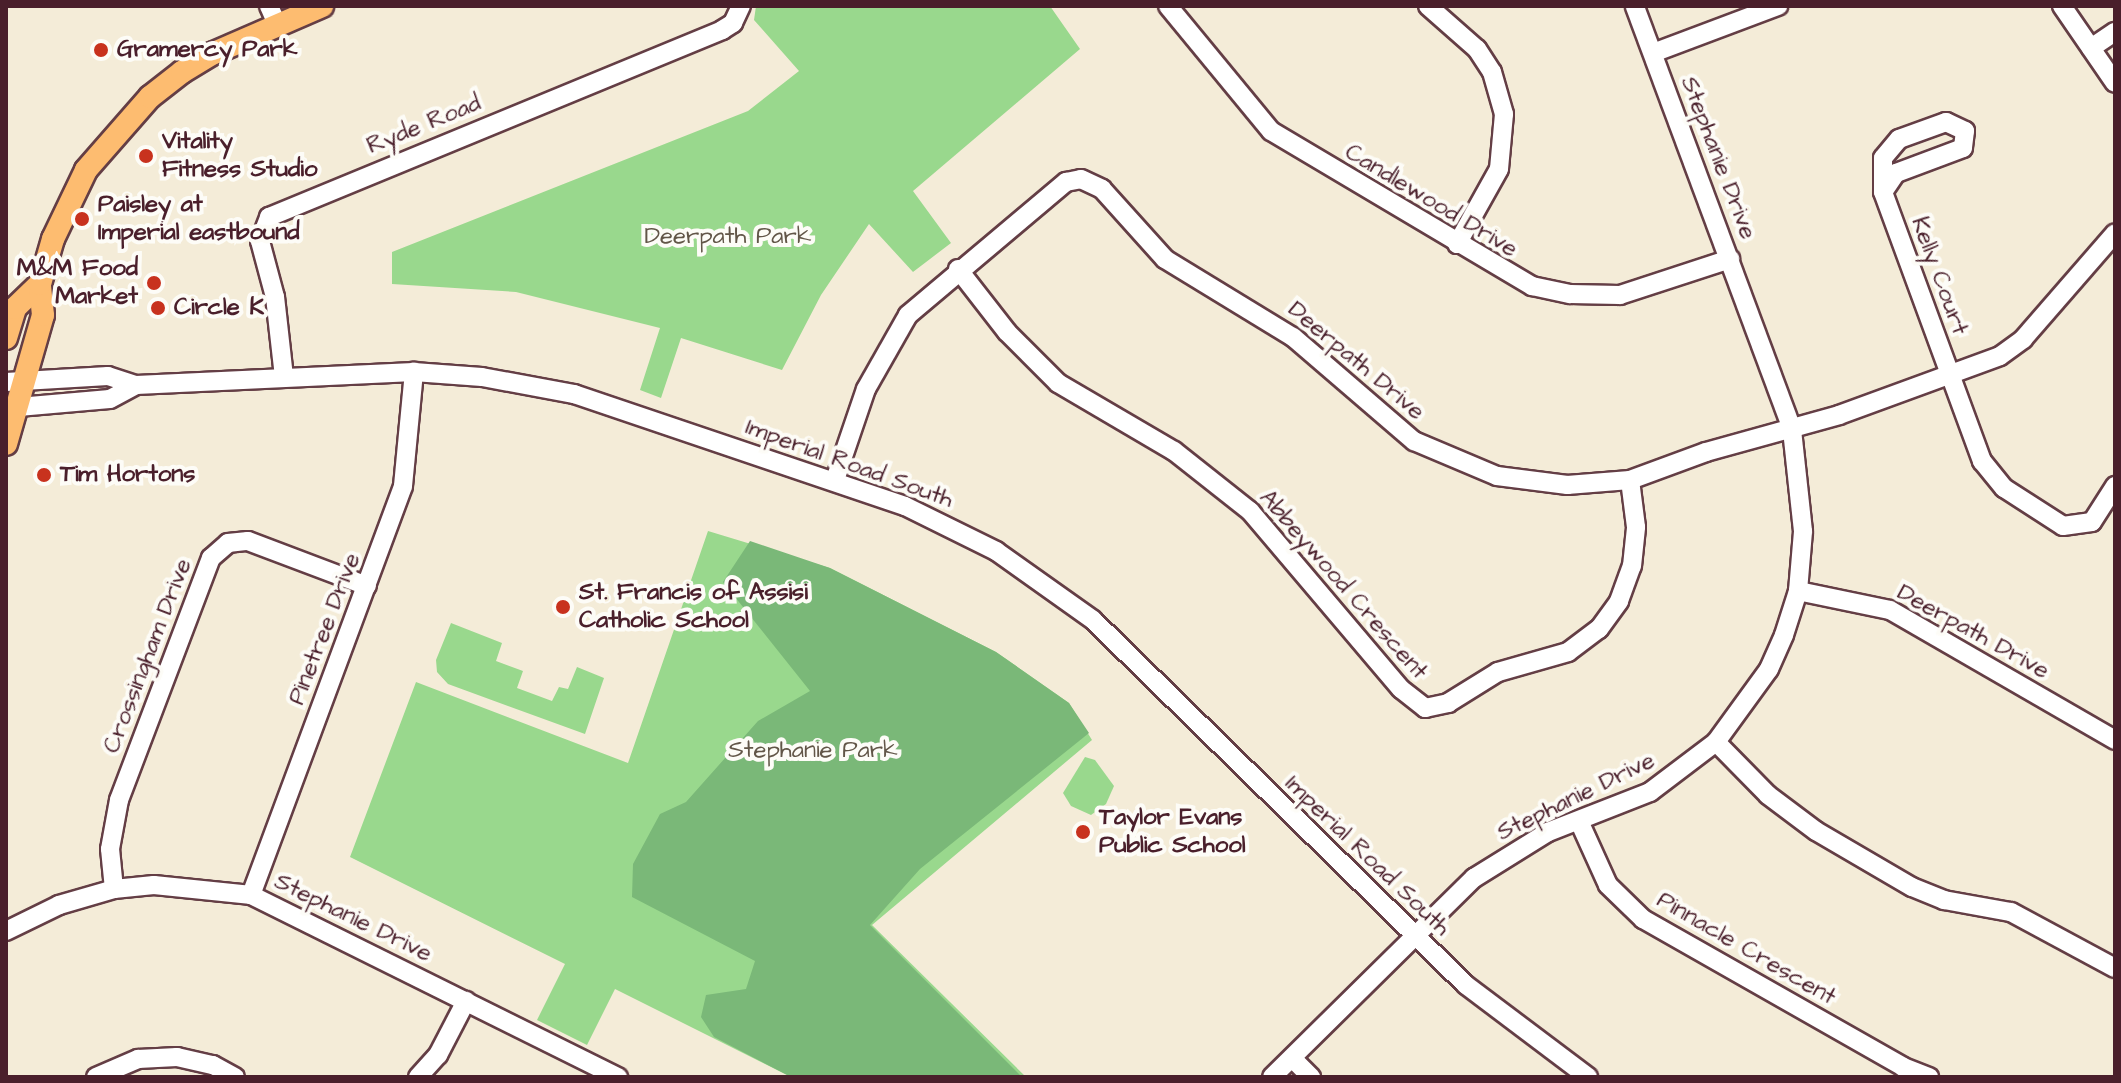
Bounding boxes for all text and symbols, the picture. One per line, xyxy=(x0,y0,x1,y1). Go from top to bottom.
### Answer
place label: Gramercy Park xyxy=(117,36,297,64)
marker: Gramercy Park xyxy=(92,41,110,59)
street label: Stephanie Drive xyxy=(1674,73,1762,243)
street label: Ryde Road xyxy=(363,89,485,161)
place label: Vitality Fitness Studio xyxy=(162,128,317,184)
street label: Candlewood Drive xyxy=(1339,138,1523,264)
marker: Vitality Fitness Studio xyxy=(137,147,155,165)
place label: Paisley at Imperial eastbound xyxy=(98,191,300,247)
marker: Paisley at Imperial eastbound xyxy=(73,210,91,228)
street label: Kelly Court xyxy=(1904,213,1974,339)
park label: Deerpath Park xyxy=(644,223,812,251)
place label: M&M Food Market xyxy=(17,255,138,311)
marker: M&M Food Market xyxy=(145,274,163,292)
place label: Circle K xyxy=(174,294,264,322)
street label: Deerpath Drive xyxy=(1282,296,1430,426)
marker: Circle K xyxy=(149,299,167,317)
street label: Imperial Road South xyxy=(741,413,957,515)
place label: Tim Hortons xyxy=(60,461,195,489)
marker: Tim Hortons xyxy=(35,466,53,484)
street label: Abbeywood Crescent xyxy=(1253,484,1433,686)
street label: Pinetree Drive xyxy=(283,549,367,709)
street label: Crossingham Drive xyxy=(98,555,198,757)
street label: Deerpath Drive xyxy=(1892,578,2054,686)
place label: St. Francis of Assisi Catholic School xyxy=(579,579,808,635)
marker: St. Francis of Assisi Catholic School xyxy=(554,598,572,616)
park label: Stephanie Park xyxy=(728,737,898,765)
street label: Stephanie Drive xyxy=(1493,746,1659,848)
street label: Imperial Road South xyxy=(1278,770,1456,942)
place label: Taylor Evans Public School xyxy=(1099,804,1245,860)
marker: Taylor Evans Public School xyxy=(1074,823,1092,841)
street label: Stephanie Drive xyxy=(270,867,436,969)
street label: Pinnacle Crescent xyxy=(1651,886,1841,1012)

